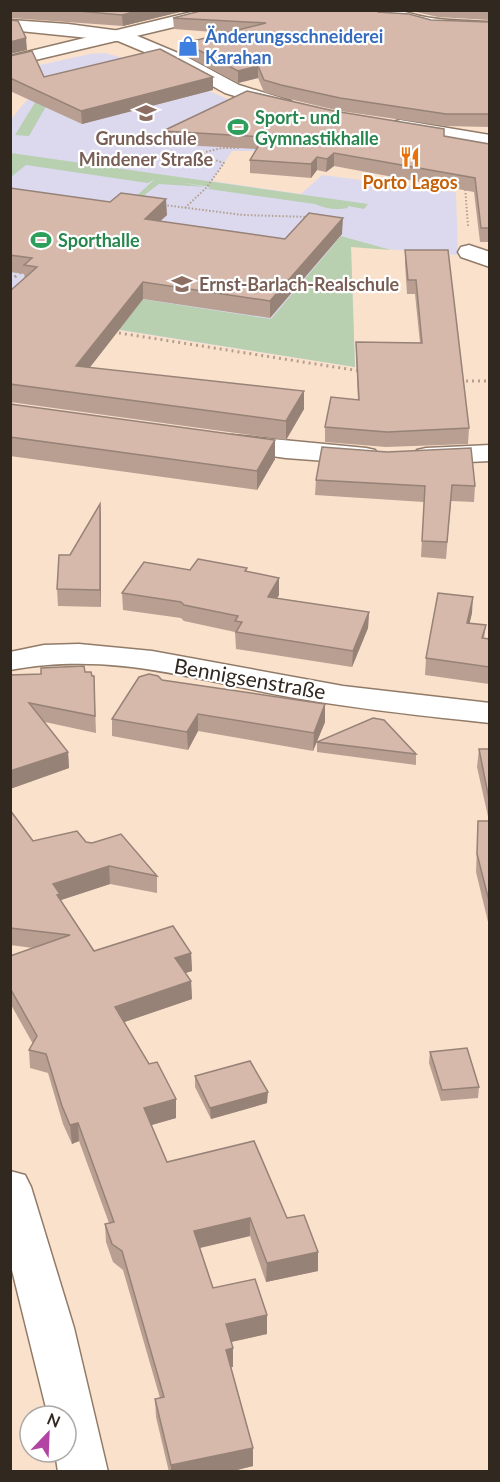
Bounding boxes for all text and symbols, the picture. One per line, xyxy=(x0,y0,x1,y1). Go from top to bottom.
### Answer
place label: Änderungsschneiderei Karahan xyxy=(204,25,383,68)
shop icon: Änderungsschneiderei Karahan xyxy=(176,34,200,58)
school or university icon: Grundschule Mindener Straße xyxy=(134,101,158,125)
place label: Sport- und Gymnastikhalle xyxy=(255,106,379,149)
sports icon: Sport- und Gymnastikhalle xyxy=(226,115,250,139)
place label: Grundschule Mindener Straße xyxy=(79,127,214,170)
restaurant icon: Porto Lagos xyxy=(398,145,422,169)
place label: Porto Lagos xyxy=(362,171,458,193)
sports icon: Sporthalle xyxy=(29,228,53,252)
place label: Sporthalle xyxy=(58,229,140,251)
school or university icon: Ernst-Barlach-Realschule xyxy=(170,272,194,296)
place label: Ernst-Barlach-Realschule xyxy=(199,273,400,295)
street label: Bennigsenstraße xyxy=(172,652,328,704)
north arrow xyxy=(18,1404,78,1464)
text: N xyxy=(45,1409,63,1431)

